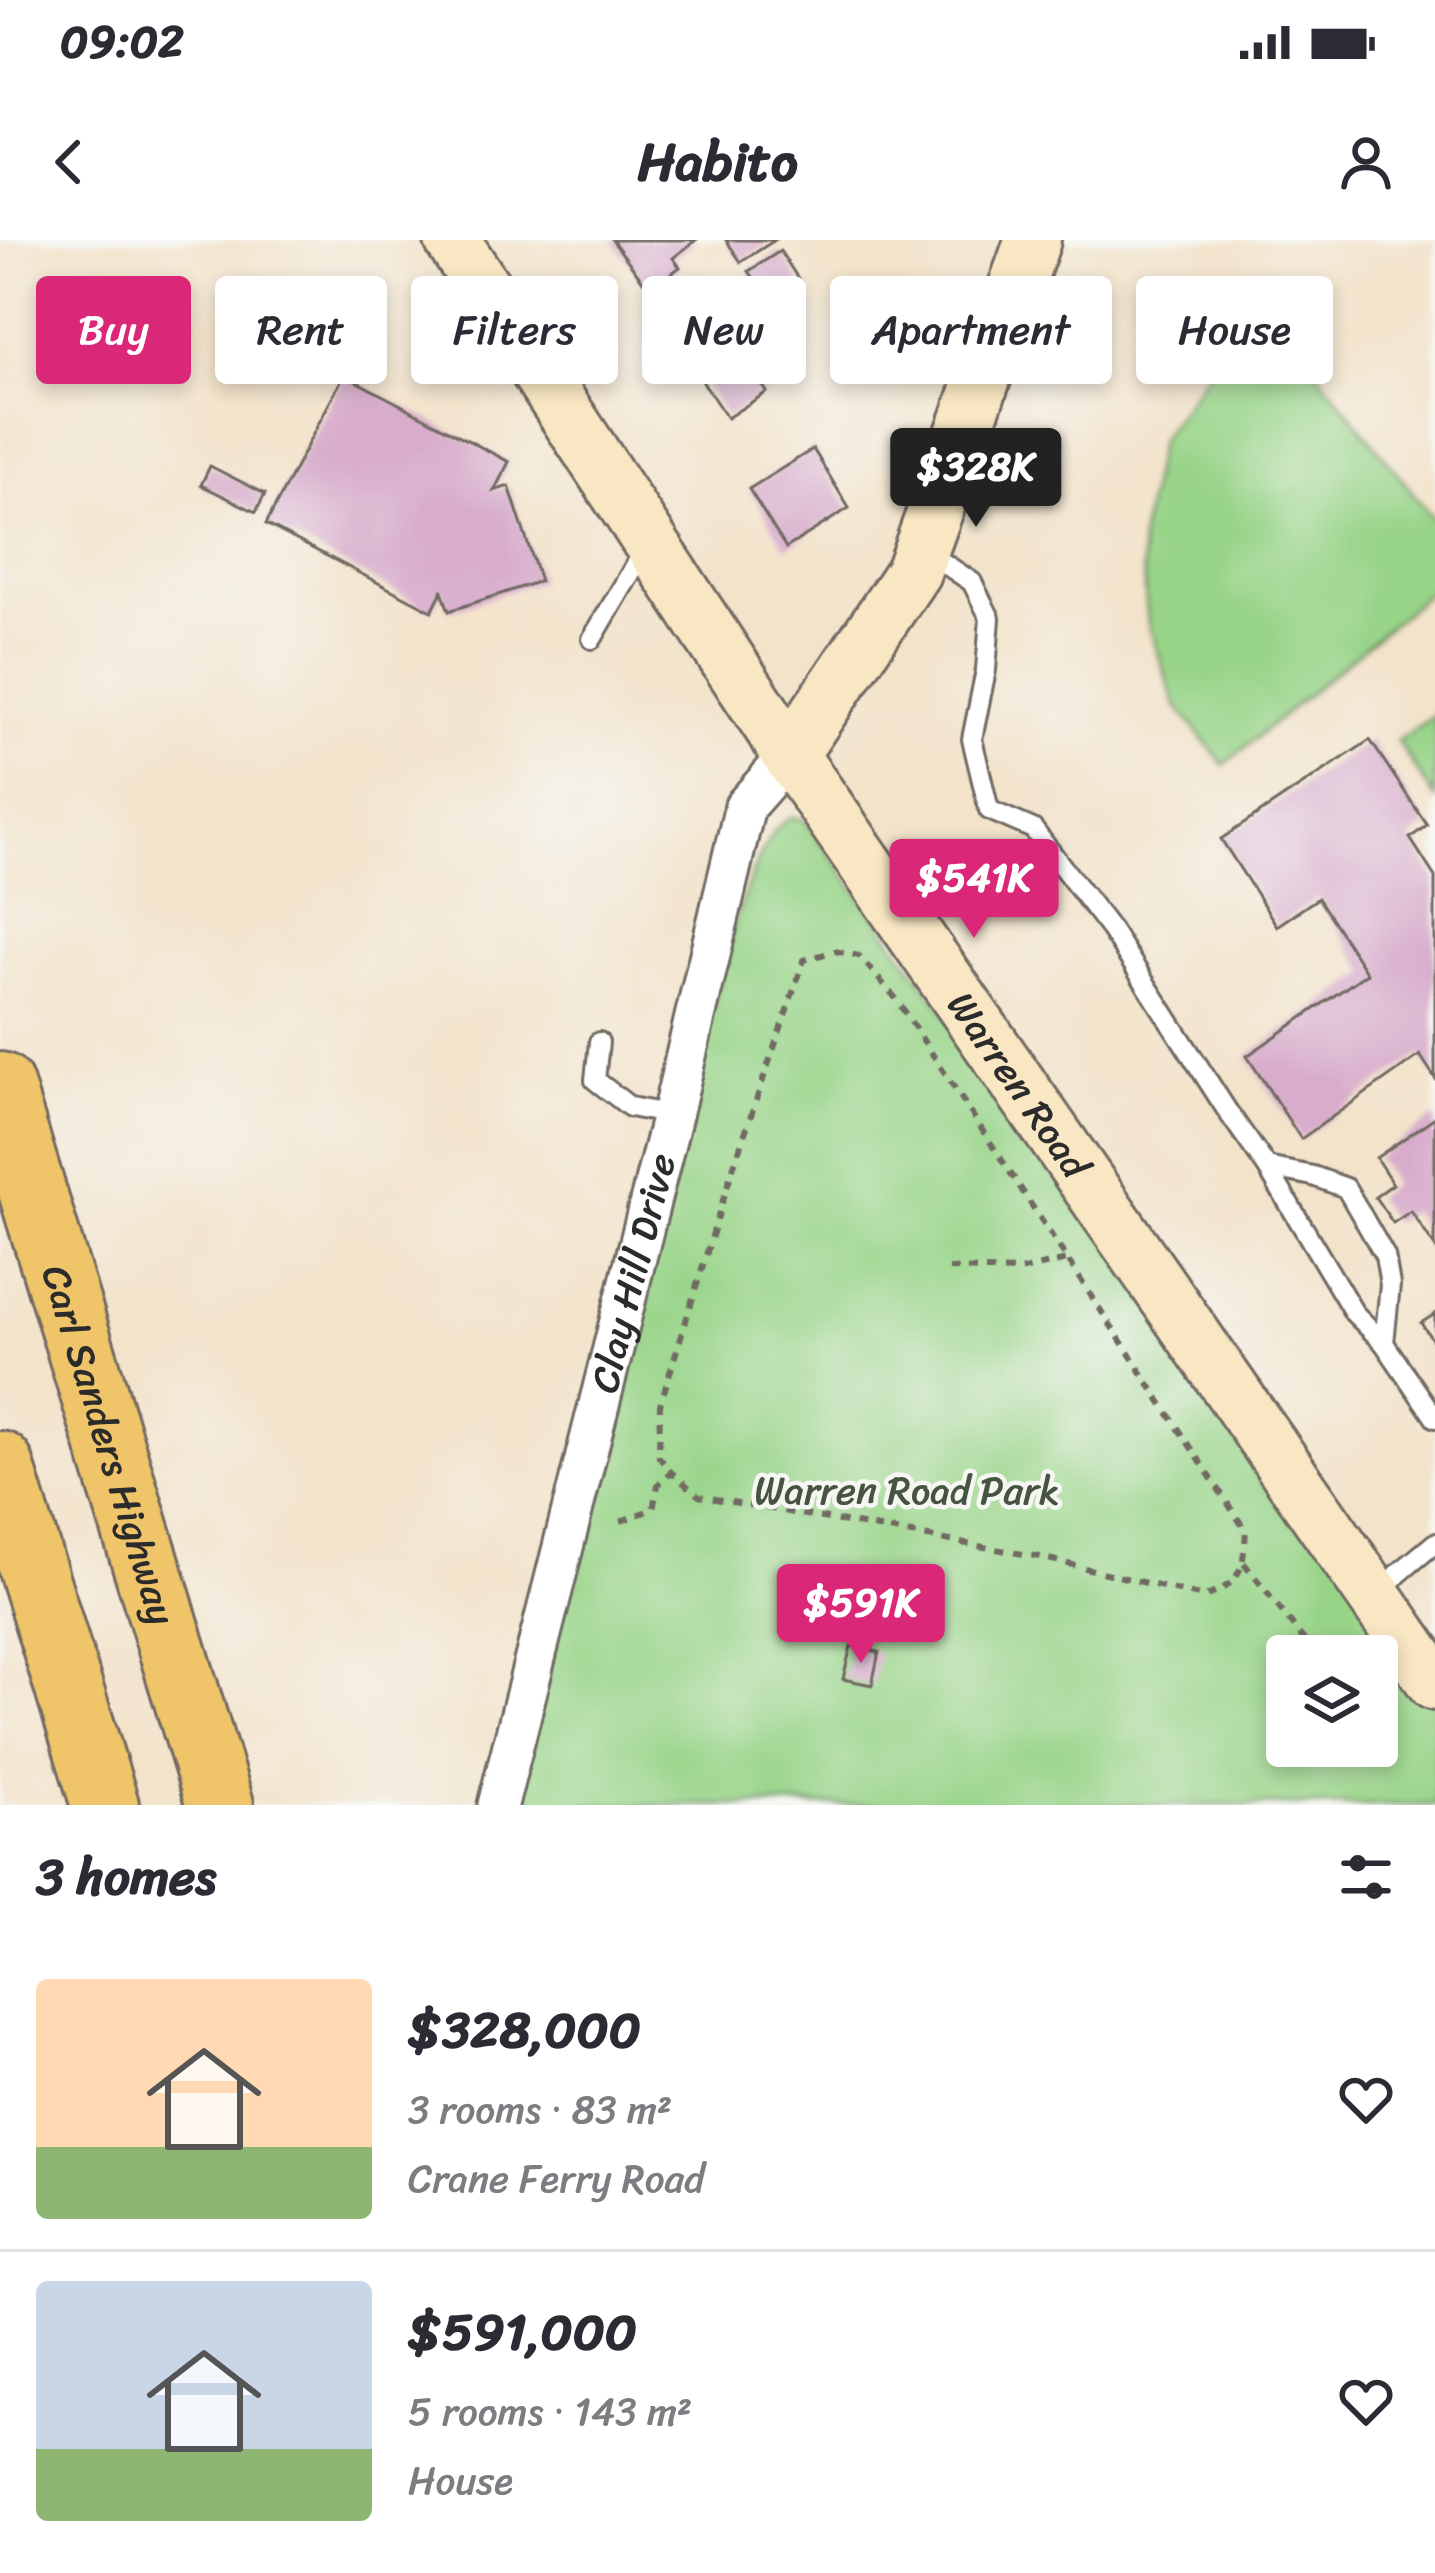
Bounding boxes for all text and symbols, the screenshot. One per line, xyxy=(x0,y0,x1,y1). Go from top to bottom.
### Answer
text: 09:02 xyxy=(60,2,184,82)
text: Habito xyxy=(637,114,798,210)
icon: back xyxy=(36,129,102,195)
icon: person xyxy=(1333,129,1399,195)
chip: Buy xyxy=(36,276,191,384)
chip: Rent xyxy=(215,276,387,384)
chip: Filters xyxy=(411,276,618,384)
chip: New xyxy=(642,276,806,384)
chip: Apartment xyxy=(830,276,1112,384)
chip: House xyxy=(1136,276,1333,384)
pin: $328K xyxy=(892,428,1060,530)
text: $328K xyxy=(917,432,1035,501)
pin: $541K xyxy=(890,839,1058,941)
text: $541K xyxy=(917,843,1031,912)
street label: Warren Road xyxy=(928,976,1110,1195)
street label: Clay Hill Drive xyxy=(569,1146,696,1400)
street label: Carl Sanders Highway xyxy=(22,1256,197,1634)
park label: Warren Road Park xyxy=(754,1456,1060,1525)
pin: $591K xyxy=(777,1564,945,1666)
text: $591K xyxy=(804,1568,918,1637)
map controls xyxy=(1266,1635,1398,1767)
button: layers xyxy=(1266,1635,1398,1767)
text: 3 homes xyxy=(36,1832,216,1922)
icon: filters xyxy=(1333,1844,1399,1910)
text: $328,000 xyxy=(408,1985,641,2075)
icon: home xyxy=(132,2027,276,2171)
icon: heart xyxy=(1333,2066,1399,2132)
text: 3 rooms · 83 m² xyxy=(408,2075,672,2144)
text: Crane Ferry Road xyxy=(408,2144,705,2213)
text: $591,000 xyxy=(408,2287,637,2377)
icon: home xyxy=(132,2329,276,2473)
icon: heart xyxy=(1333,2368,1399,2434)
text: 5 rooms · 143 m² xyxy=(408,2377,692,2446)
text: House xyxy=(408,2446,513,2515)

